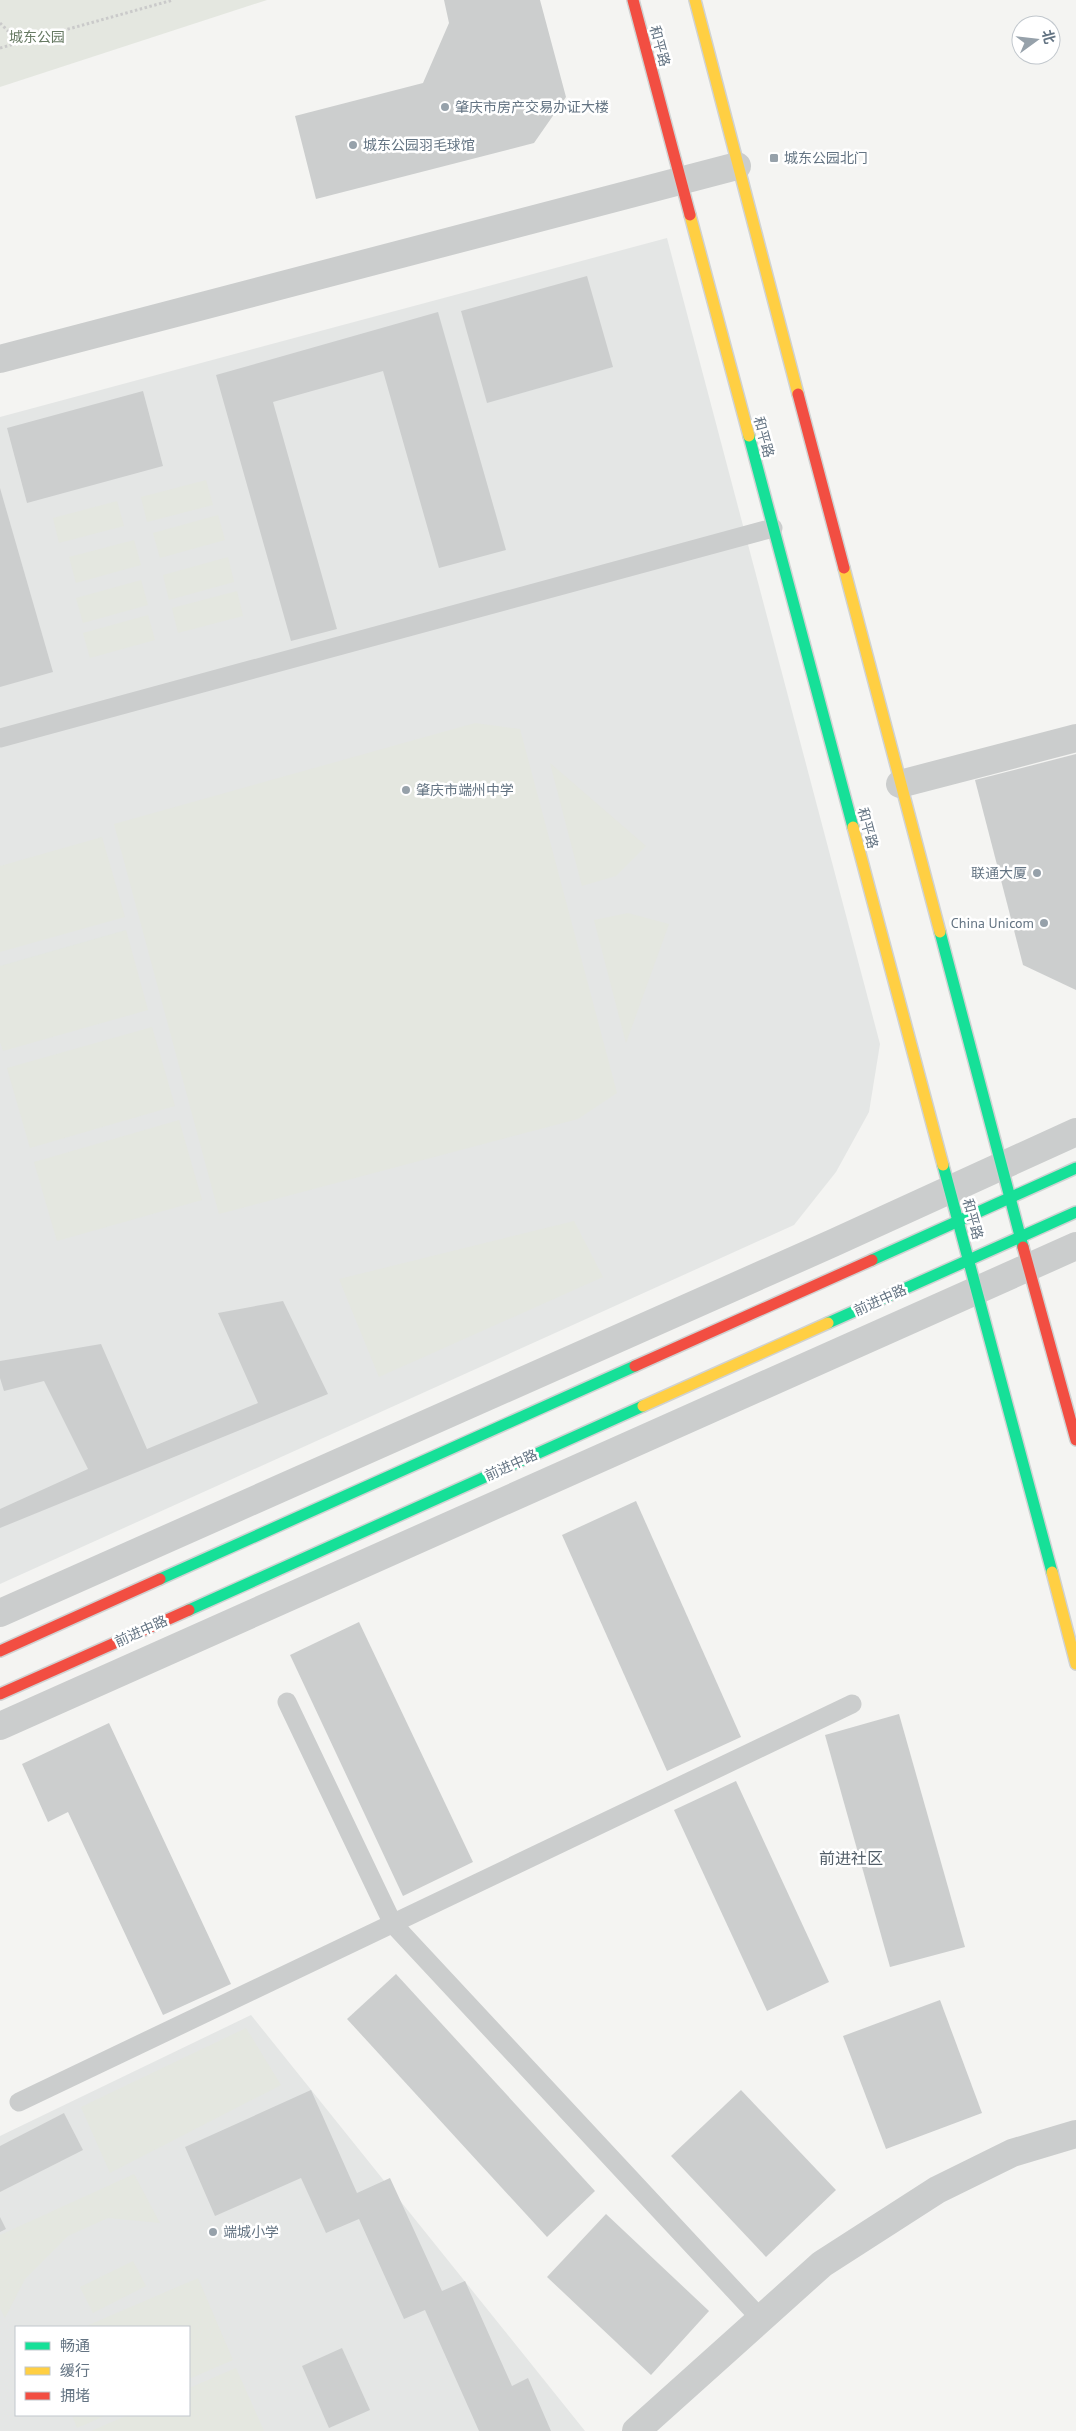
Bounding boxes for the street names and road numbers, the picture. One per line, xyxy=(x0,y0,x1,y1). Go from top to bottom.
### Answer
street label: 和平路 xyxy=(646,23,674,69)
street label: 和平路 xyxy=(750,414,778,460)
street label: 和平路 xyxy=(854,805,882,851)
street label: 和平路 xyxy=(959,1196,987,1242)
street label: 前进中路 xyxy=(851,1280,909,1320)
street label: 前进中路 xyxy=(482,1445,540,1485)
street label: 前进中路 xyxy=(112,1611,170,1651)

